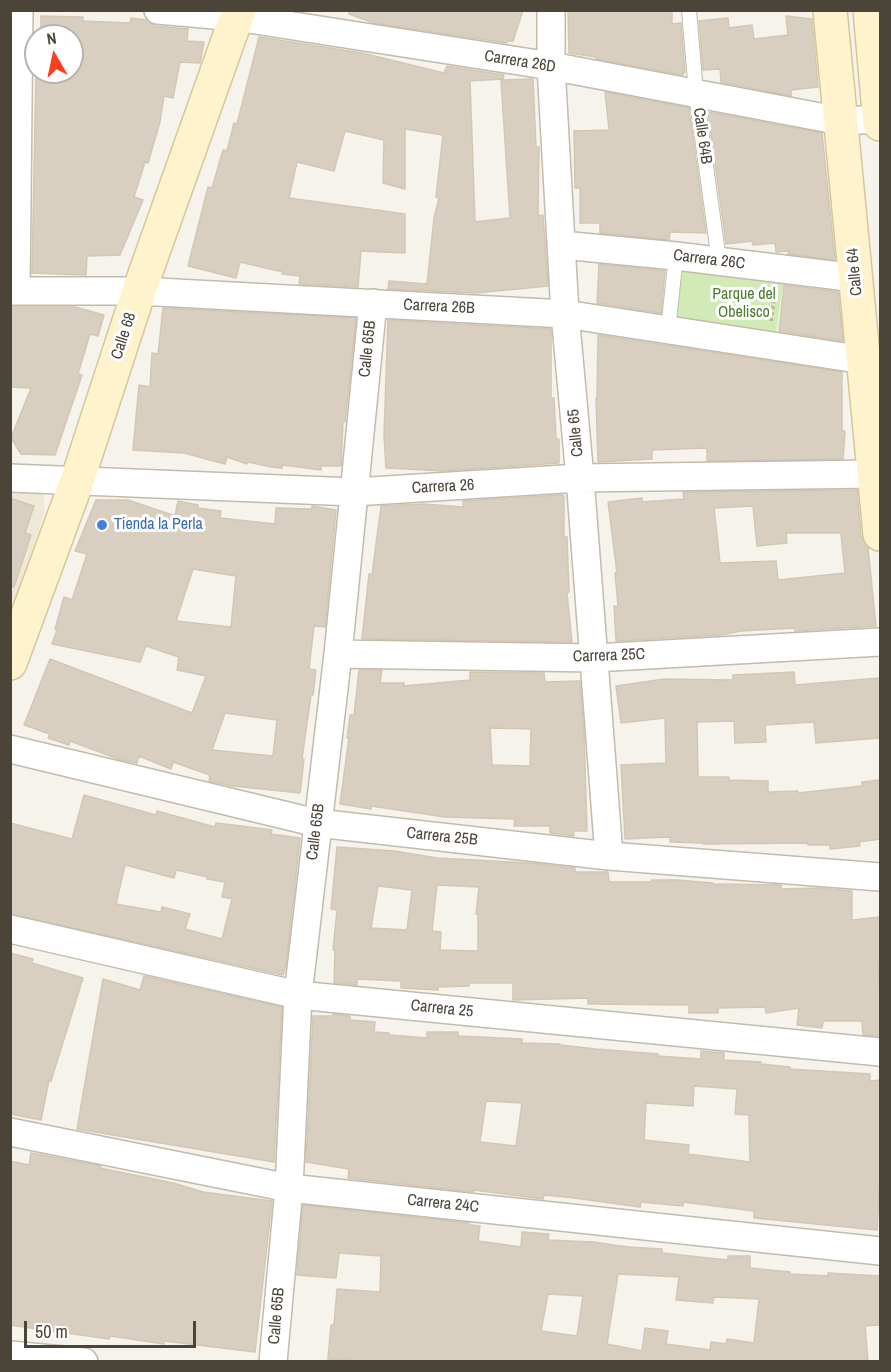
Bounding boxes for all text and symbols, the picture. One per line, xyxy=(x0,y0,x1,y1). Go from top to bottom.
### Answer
north arrow xyxy=(24,24,84,84)
text: N xyxy=(45,27,58,50)
street label: Carrera 26D xyxy=(483,47,557,77)
street label: Calle 64B xyxy=(689,107,715,165)
street label: Carrera 26C xyxy=(672,246,746,274)
street label: Calle 64 xyxy=(843,247,867,297)
park label: Parque del Obelisco xyxy=(712,285,776,323)
street label: Carrera 26B xyxy=(403,296,475,318)
street label: Calle 68 xyxy=(107,310,141,362)
street label: Calle 65B xyxy=(355,320,381,378)
street label: Calle 65 xyxy=(564,408,588,458)
street label: Carrera 26 xyxy=(411,476,475,498)
place label: Tienda la Perla xyxy=(114,515,203,535)
marker: Tienda la Perla xyxy=(95,518,109,532)
street label: Carrera 25C xyxy=(573,645,645,667)
street label: Calle 65B xyxy=(303,803,329,861)
street label: Carrera 25B xyxy=(405,824,479,850)
street label: Carrera 25 xyxy=(410,996,474,1022)
street label: Carrera 24C xyxy=(406,1191,480,1217)
street label: Calle 65B xyxy=(265,1287,289,1345)
scale bar xyxy=(27,1309,200,1347)
text: 50 m xyxy=(35,1319,68,1344)

